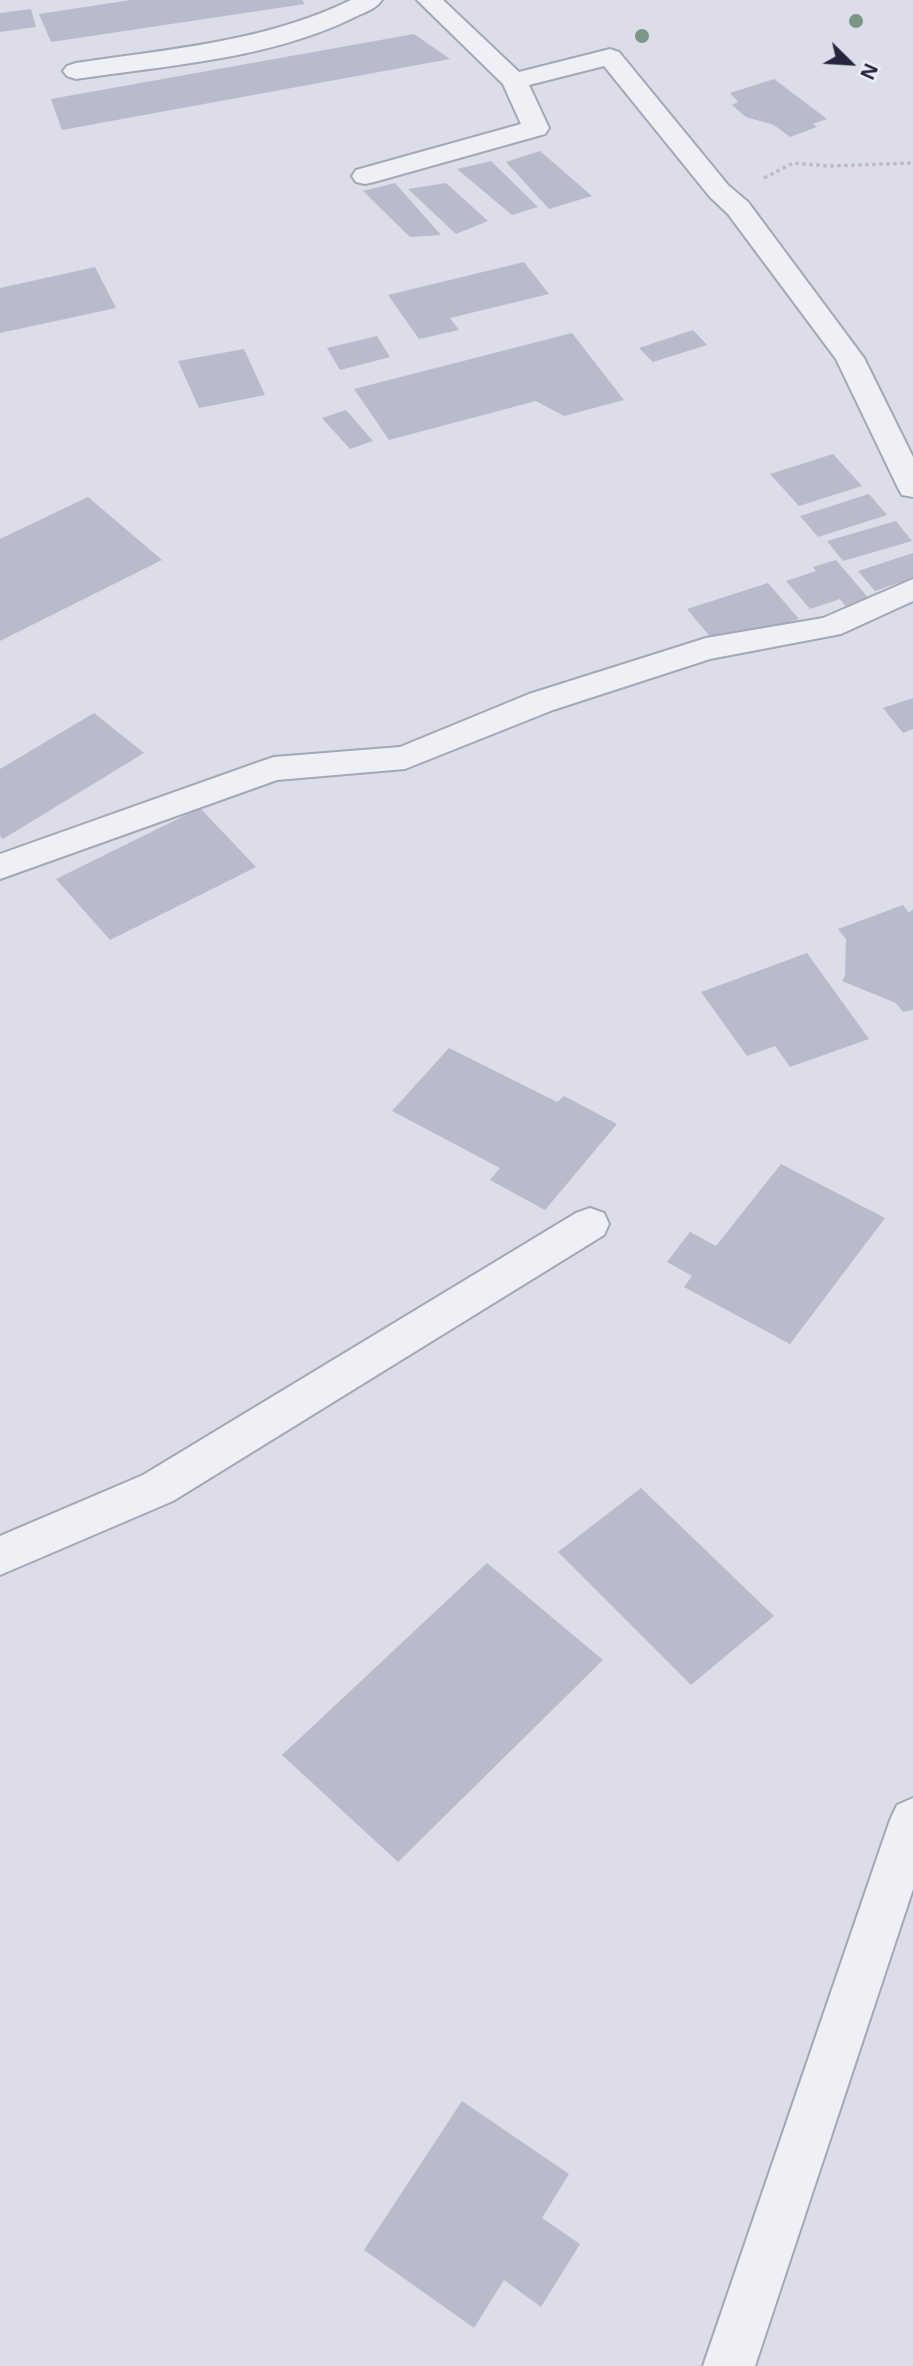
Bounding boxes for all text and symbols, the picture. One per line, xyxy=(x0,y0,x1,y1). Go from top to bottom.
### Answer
north arrow xyxy=(815,28,885,98)
text: N xyxy=(854,59,884,84)

